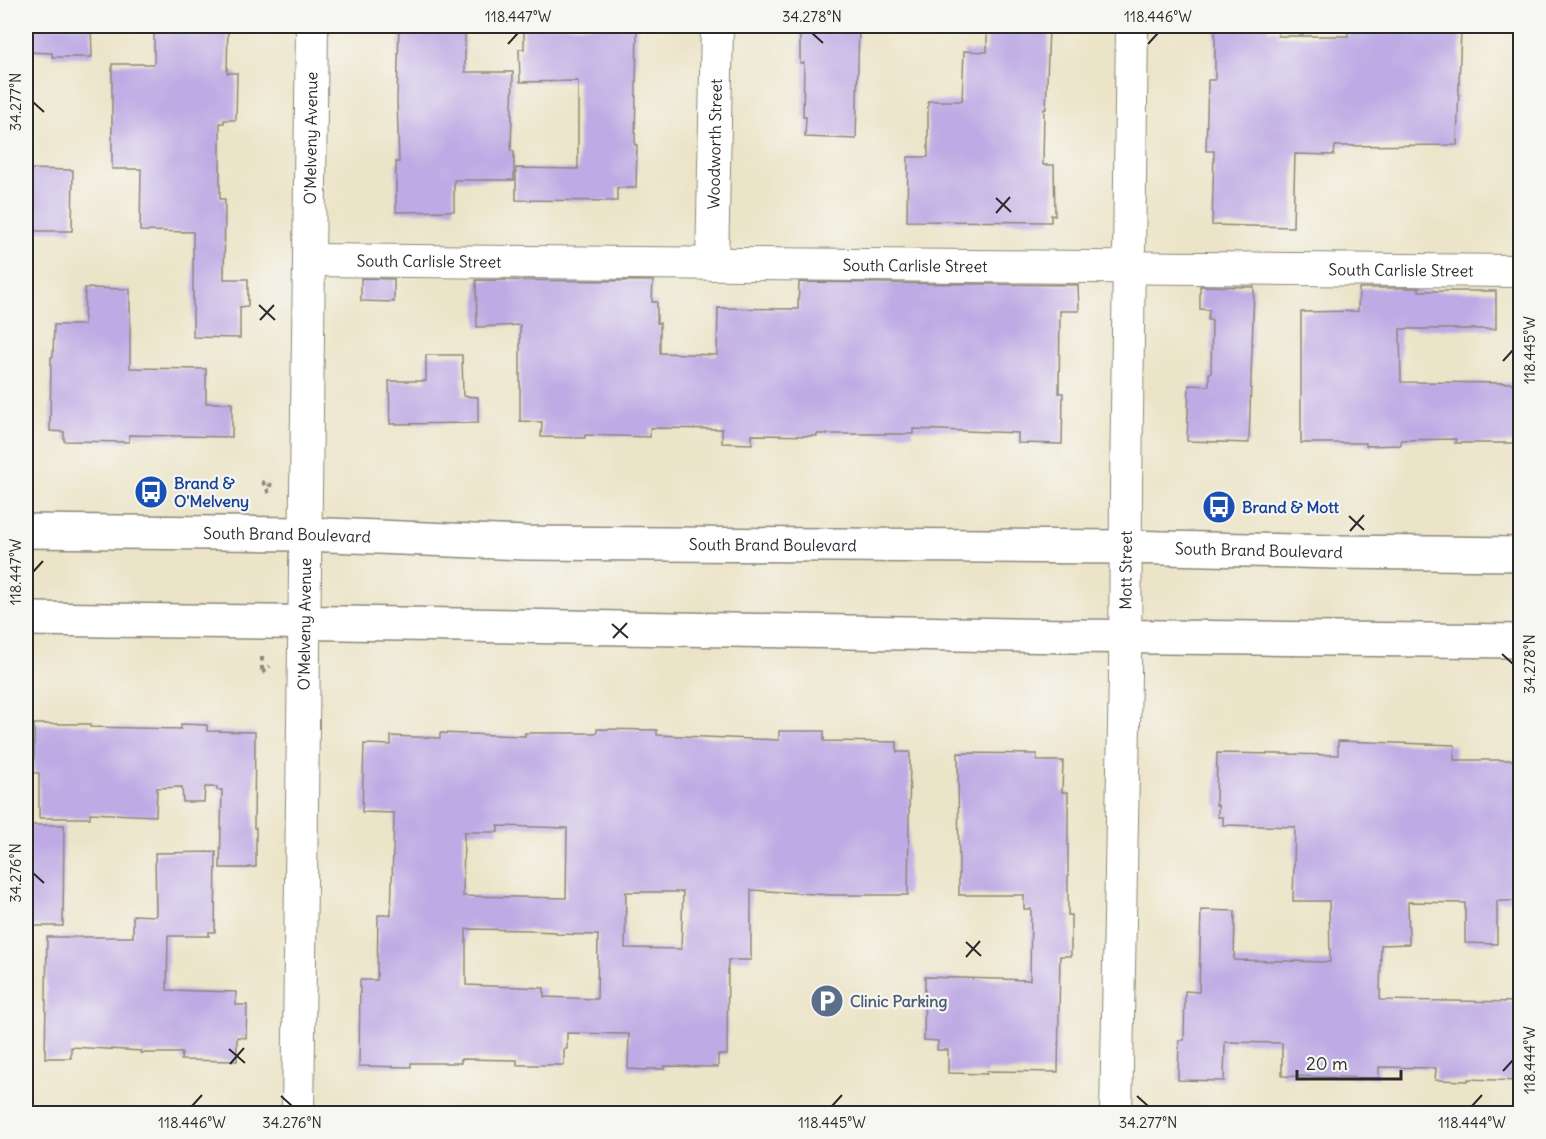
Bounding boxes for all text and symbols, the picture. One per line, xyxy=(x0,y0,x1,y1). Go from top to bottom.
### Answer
text: 118.447°W xyxy=(485,7,552,26)
text: 34.278°N xyxy=(782,7,842,26)
text: 118.446°W xyxy=(1124,7,1192,26)
street label: O'Melveny Avenue xyxy=(300,72,321,205)
text: 34.277°N xyxy=(6,73,25,131)
street label: Woodworth Street xyxy=(703,78,726,210)
street label: South Carlisle Street xyxy=(356,250,502,272)
street label: South Carlisle Street xyxy=(842,255,988,276)
street label: South Carlisle Street xyxy=(1328,259,1474,281)
text: 118.445°W xyxy=(1520,316,1539,384)
place label: Brand & O'Melveny xyxy=(174,473,249,512)
bus stop icon: Brand & O'Melveny xyxy=(133,474,169,510)
bus stop icon: Brand & Mott xyxy=(1201,489,1237,525)
place label: Brand & Mott xyxy=(1242,497,1340,517)
street label: South Brand Boulevard xyxy=(203,523,371,547)
street label: Mott Street xyxy=(1115,530,1136,610)
street label: South Brand Boulevard xyxy=(689,534,857,555)
text: 118.447°W xyxy=(6,538,25,605)
street label: South Brand Boulevard xyxy=(1175,538,1343,562)
street label: O'Melveny Avenue xyxy=(293,558,315,690)
text: 34.278°N xyxy=(1520,634,1539,694)
text: 34.276°N xyxy=(6,843,25,903)
parking icon: Clinic Parking xyxy=(809,983,845,1019)
place label: Clinic Parking xyxy=(850,991,947,1012)
text: 118.444°W xyxy=(1520,1026,1539,1094)
scale bar xyxy=(1297,1043,1400,1081)
text: 20 m xyxy=(1306,1052,1348,1075)
text: 118.446°W xyxy=(158,1113,226,1132)
text: 34.276°N xyxy=(262,1113,322,1132)
text: 118.445°W xyxy=(798,1113,866,1132)
text: 34.277°N xyxy=(1119,1113,1177,1132)
text: 118.444°W xyxy=(1438,1113,1506,1132)

